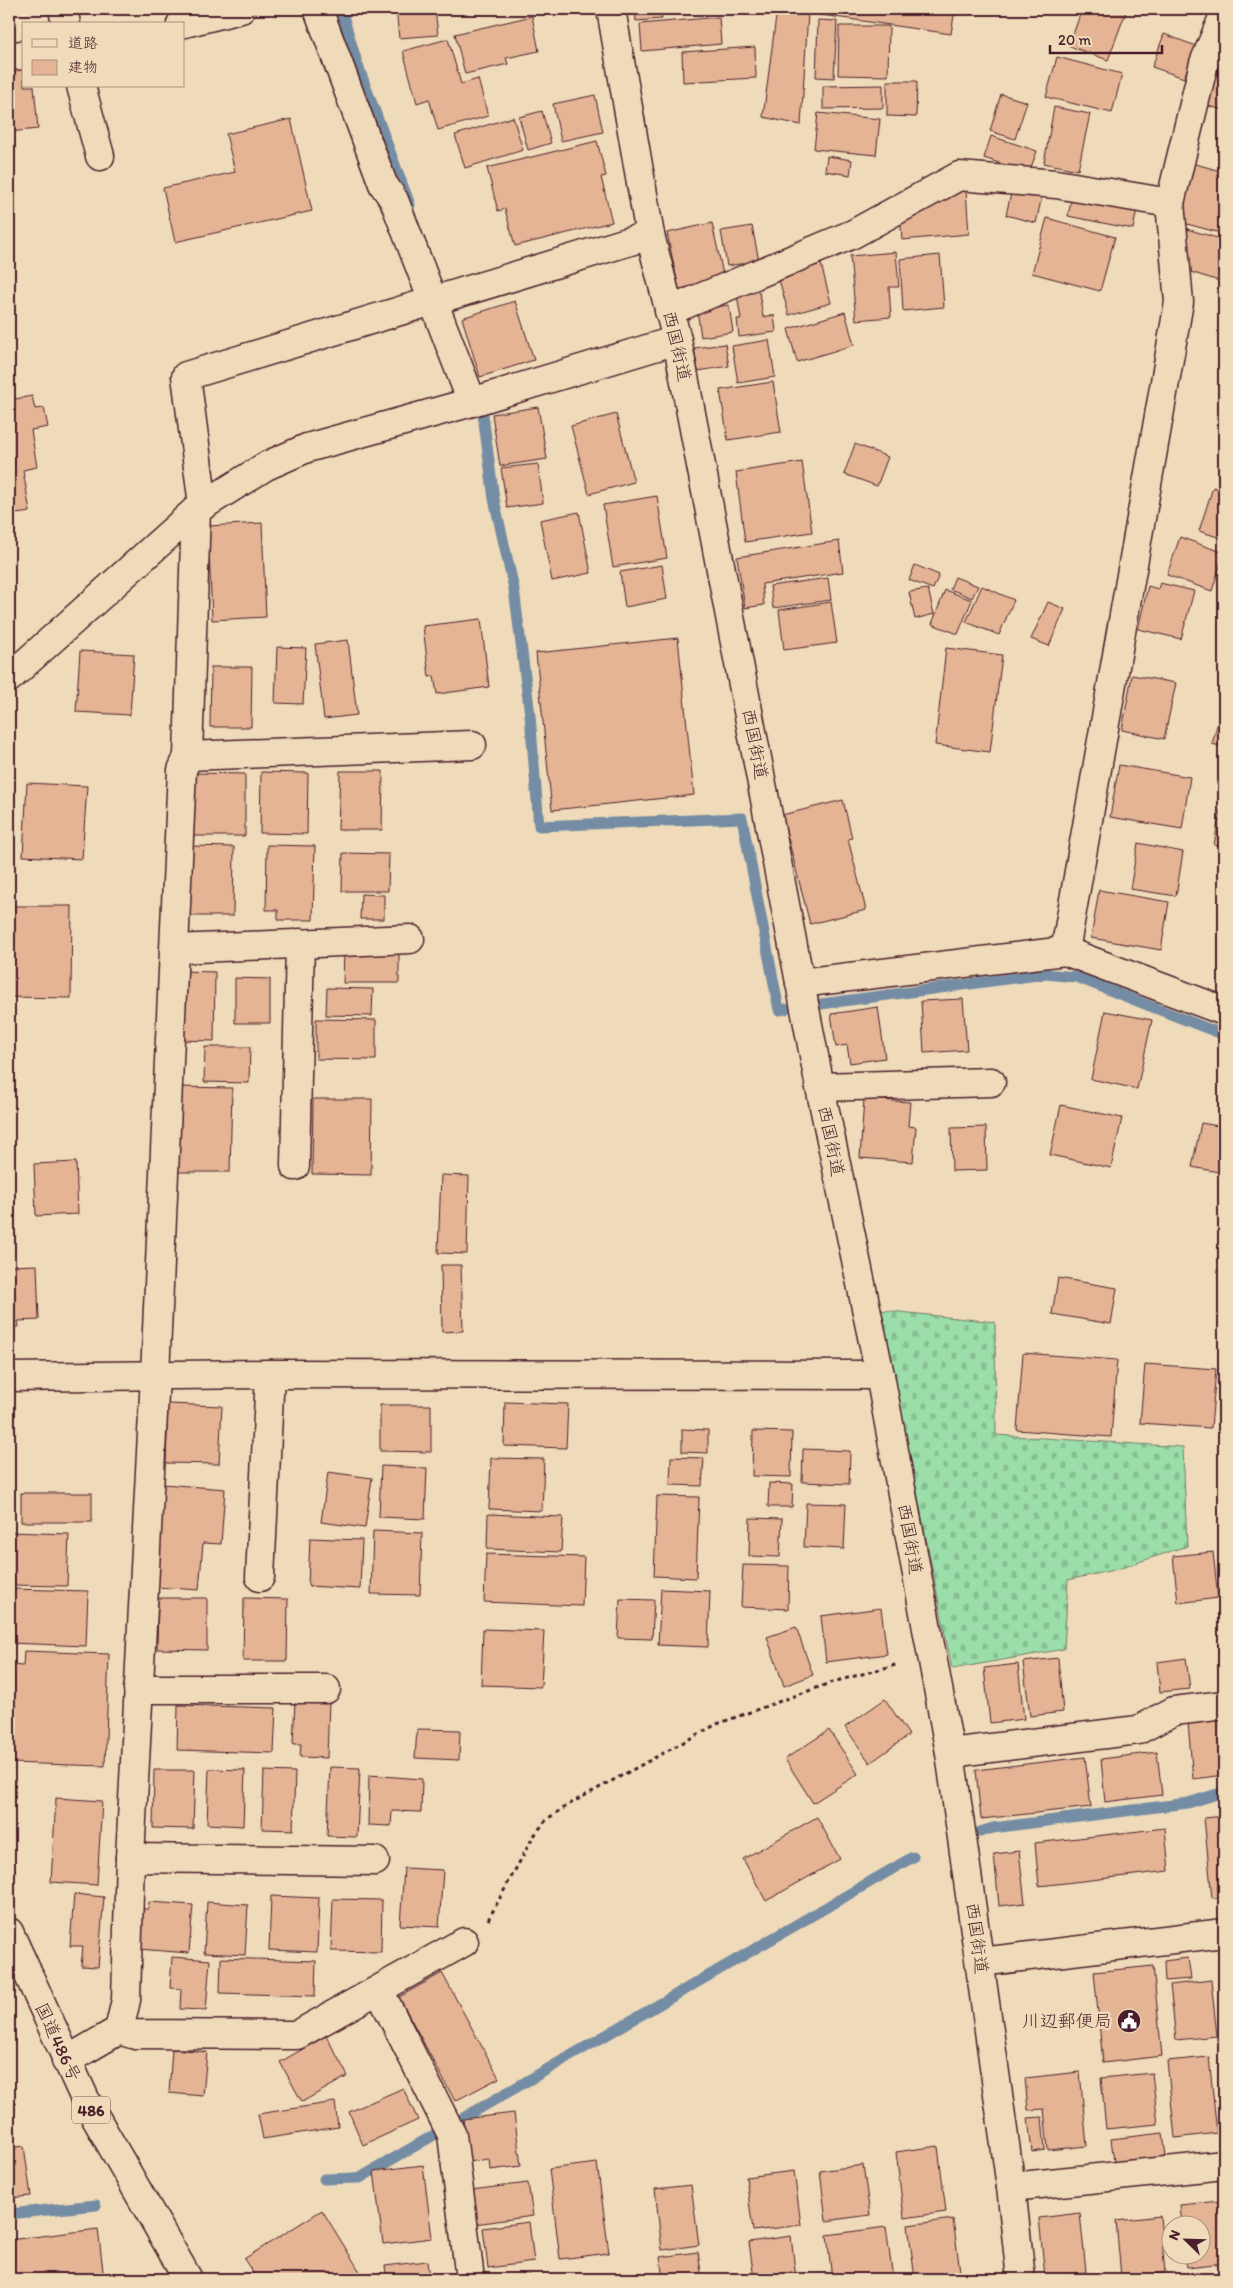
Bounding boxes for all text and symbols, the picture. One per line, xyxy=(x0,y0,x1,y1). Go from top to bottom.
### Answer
legend xyxy=(22,22,185,88)
scale bar xyxy=(1050,22,1163,54)
text: 20 m xyxy=(1058,31,1092,49)
text: 道路 xyxy=(68,34,98,52)
text: 建物 xyxy=(68,58,98,76)
street label: 西国街道 xyxy=(658,308,696,384)
street label: 西国街道 xyxy=(737,707,773,781)
street label: 西国街道 xyxy=(813,1103,849,1179)
street label: 西国街道 xyxy=(893,1502,927,1576)
street label: 西国街道 xyxy=(961,1901,993,1975)
street label: 国道486号 xyxy=(30,1999,86,2085)
public building icon: 川辺郵便局 xyxy=(1116,2008,1142,2034)
place label: 川辺郵便局 xyxy=(1022,2010,1112,2032)
road number: 486 xyxy=(72,2096,110,2124)
north arrow xyxy=(1160,2216,1210,2266)
text: N xyxy=(1165,2227,1184,2243)

